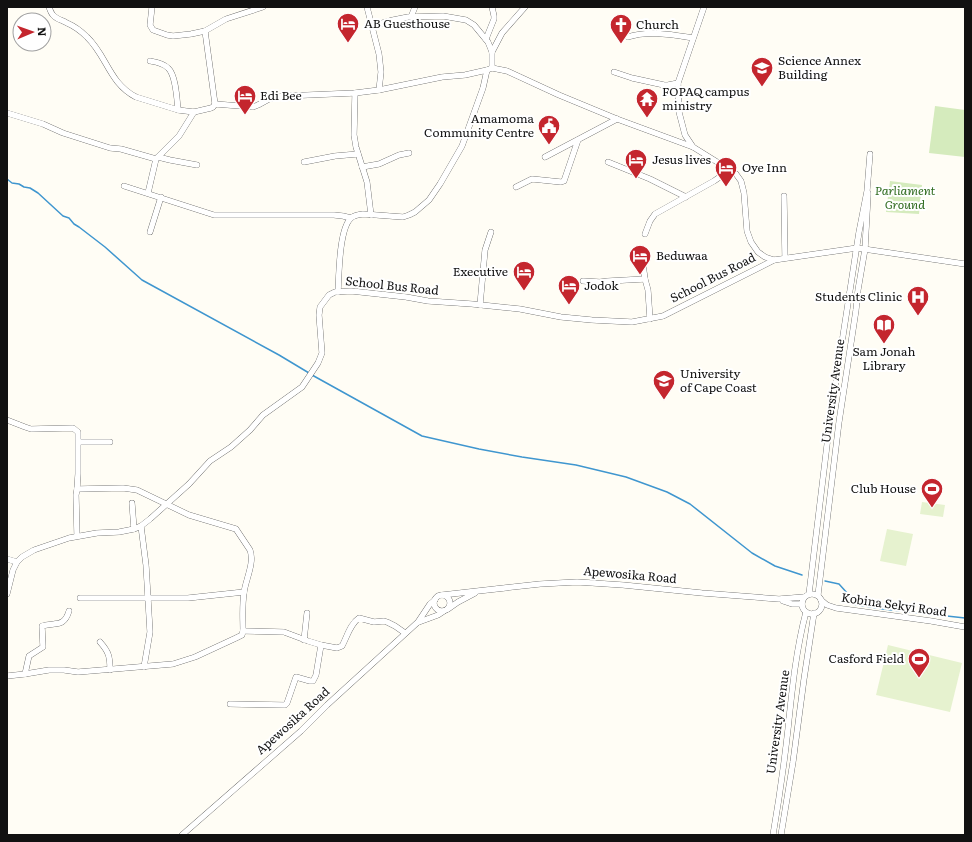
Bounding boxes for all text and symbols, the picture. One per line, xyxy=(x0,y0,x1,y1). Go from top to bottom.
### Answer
hotel icon: AB Guesthouse xyxy=(335,11,361,44)
north arrow xyxy=(12,12,52,52)
church icon: Church xyxy=(608,12,634,45)
place label: AB Guesthouse xyxy=(364,14,450,32)
place label: Church xyxy=(636,15,679,33)
text: N xyxy=(35,27,51,37)
place label: Science Annex Building xyxy=(778,51,861,83)
school or university icon: Science Annex Building xyxy=(749,55,775,88)
place label: FOPAQ campus ministry xyxy=(662,82,750,114)
hotel icon: Edi Bee xyxy=(232,83,258,116)
place label: Edi Bee xyxy=(260,86,302,104)
temple icon: FOPAQ campus ministry xyxy=(634,86,660,119)
place label: Amamoma Community Centre xyxy=(424,109,535,141)
public building icon: Amamoma Community Centre xyxy=(536,113,562,146)
hotel icon: Jesus lives xyxy=(623,147,649,180)
place label: Jesus lives xyxy=(652,150,712,168)
hotel icon: Oye Inn xyxy=(713,155,739,188)
place label: Oye Inn xyxy=(742,158,787,176)
park label: Parliament Ground xyxy=(875,181,935,213)
hotel icon: Beduwaa xyxy=(627,243,653,276)
place label: Beduwaa xyxy=(656,246,708,264)
street label: School Bus Road xyxy=(667,248,759,306)
hotel icon: Executive xyxy=(511,259,537,292)
place label: Executive xyxy=(453,262,508,280)
street label: School Bus Road xyxy=(345,271,440,299)
hotel icon: Jodok xyxy=(556,273,582,306)
place label: Jodok xyxy=(584,276,619,294)
hospital icon: Students Clinic xyxy=(905,284,931,317)
place label: Students Clinic xyxy=(815,287,902,305)
library icon: Sam Jonah Library xyxy=(871,312,897,345)
street label: University Avenue xyxy=(816,338,848,444)
place label: Sam Jonah Library xyxy=(853,342,916,374)
place label: University of Cape Coast xyxy=(680,364,757,396)
school or university icon: University of Cape Coast xyxy=(651,368,677,401)
sports icon: Club House xyxy=(919,476,945,509)
place label: Club House xyxy=(851,479,916,497)
street label: Apewosika Road xyxy=(583,561,678,587)
street label: Kobina Sekyi Road xyxy=(840,588,949,620)
sports icon: Casford Field xyxy=(906,646,932,679)
place label: Casford Field xyxy=(829,649,905,667)
street label: University Avenue xyxy=(761,669,793,775)
street label: Apewosika Road xyxy=(251,682,334,758)

